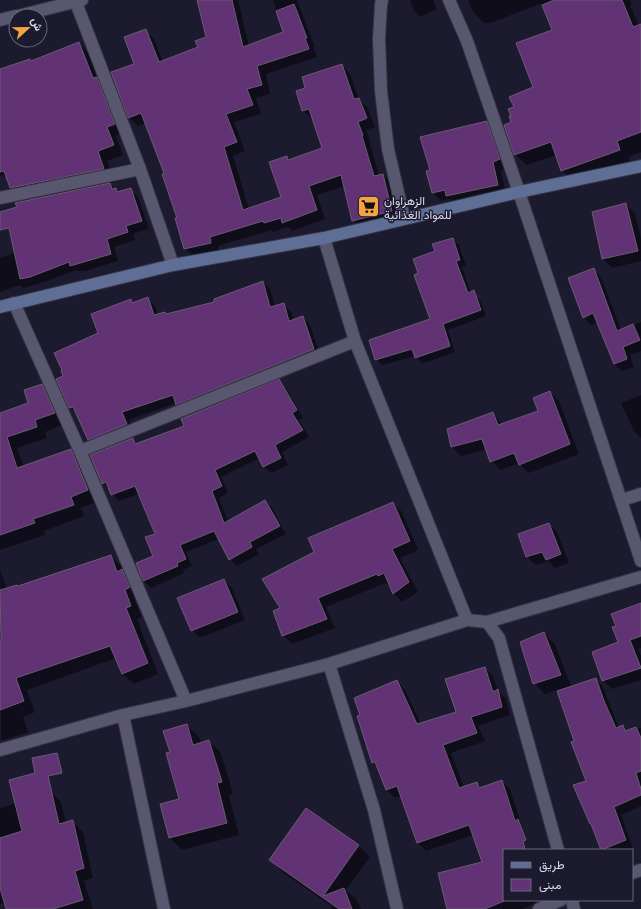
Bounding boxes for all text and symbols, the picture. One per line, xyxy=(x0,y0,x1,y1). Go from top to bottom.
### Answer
north arrow xyxy=(8,8,48,48)
text: ش xyxy=(28,16,46,33)
place label: الزهراوان للمواد الغذائية xyxy=(384,193,452,223)
supermarket icon: الزهراوان للمواد الغذائية xyxy=(355,194,381,220)
legend xyxy=(503,849,633,901)
text: طريق xyxy=(539,857,565,873)
text: مبنى xyxy=(539,877,561,893)

